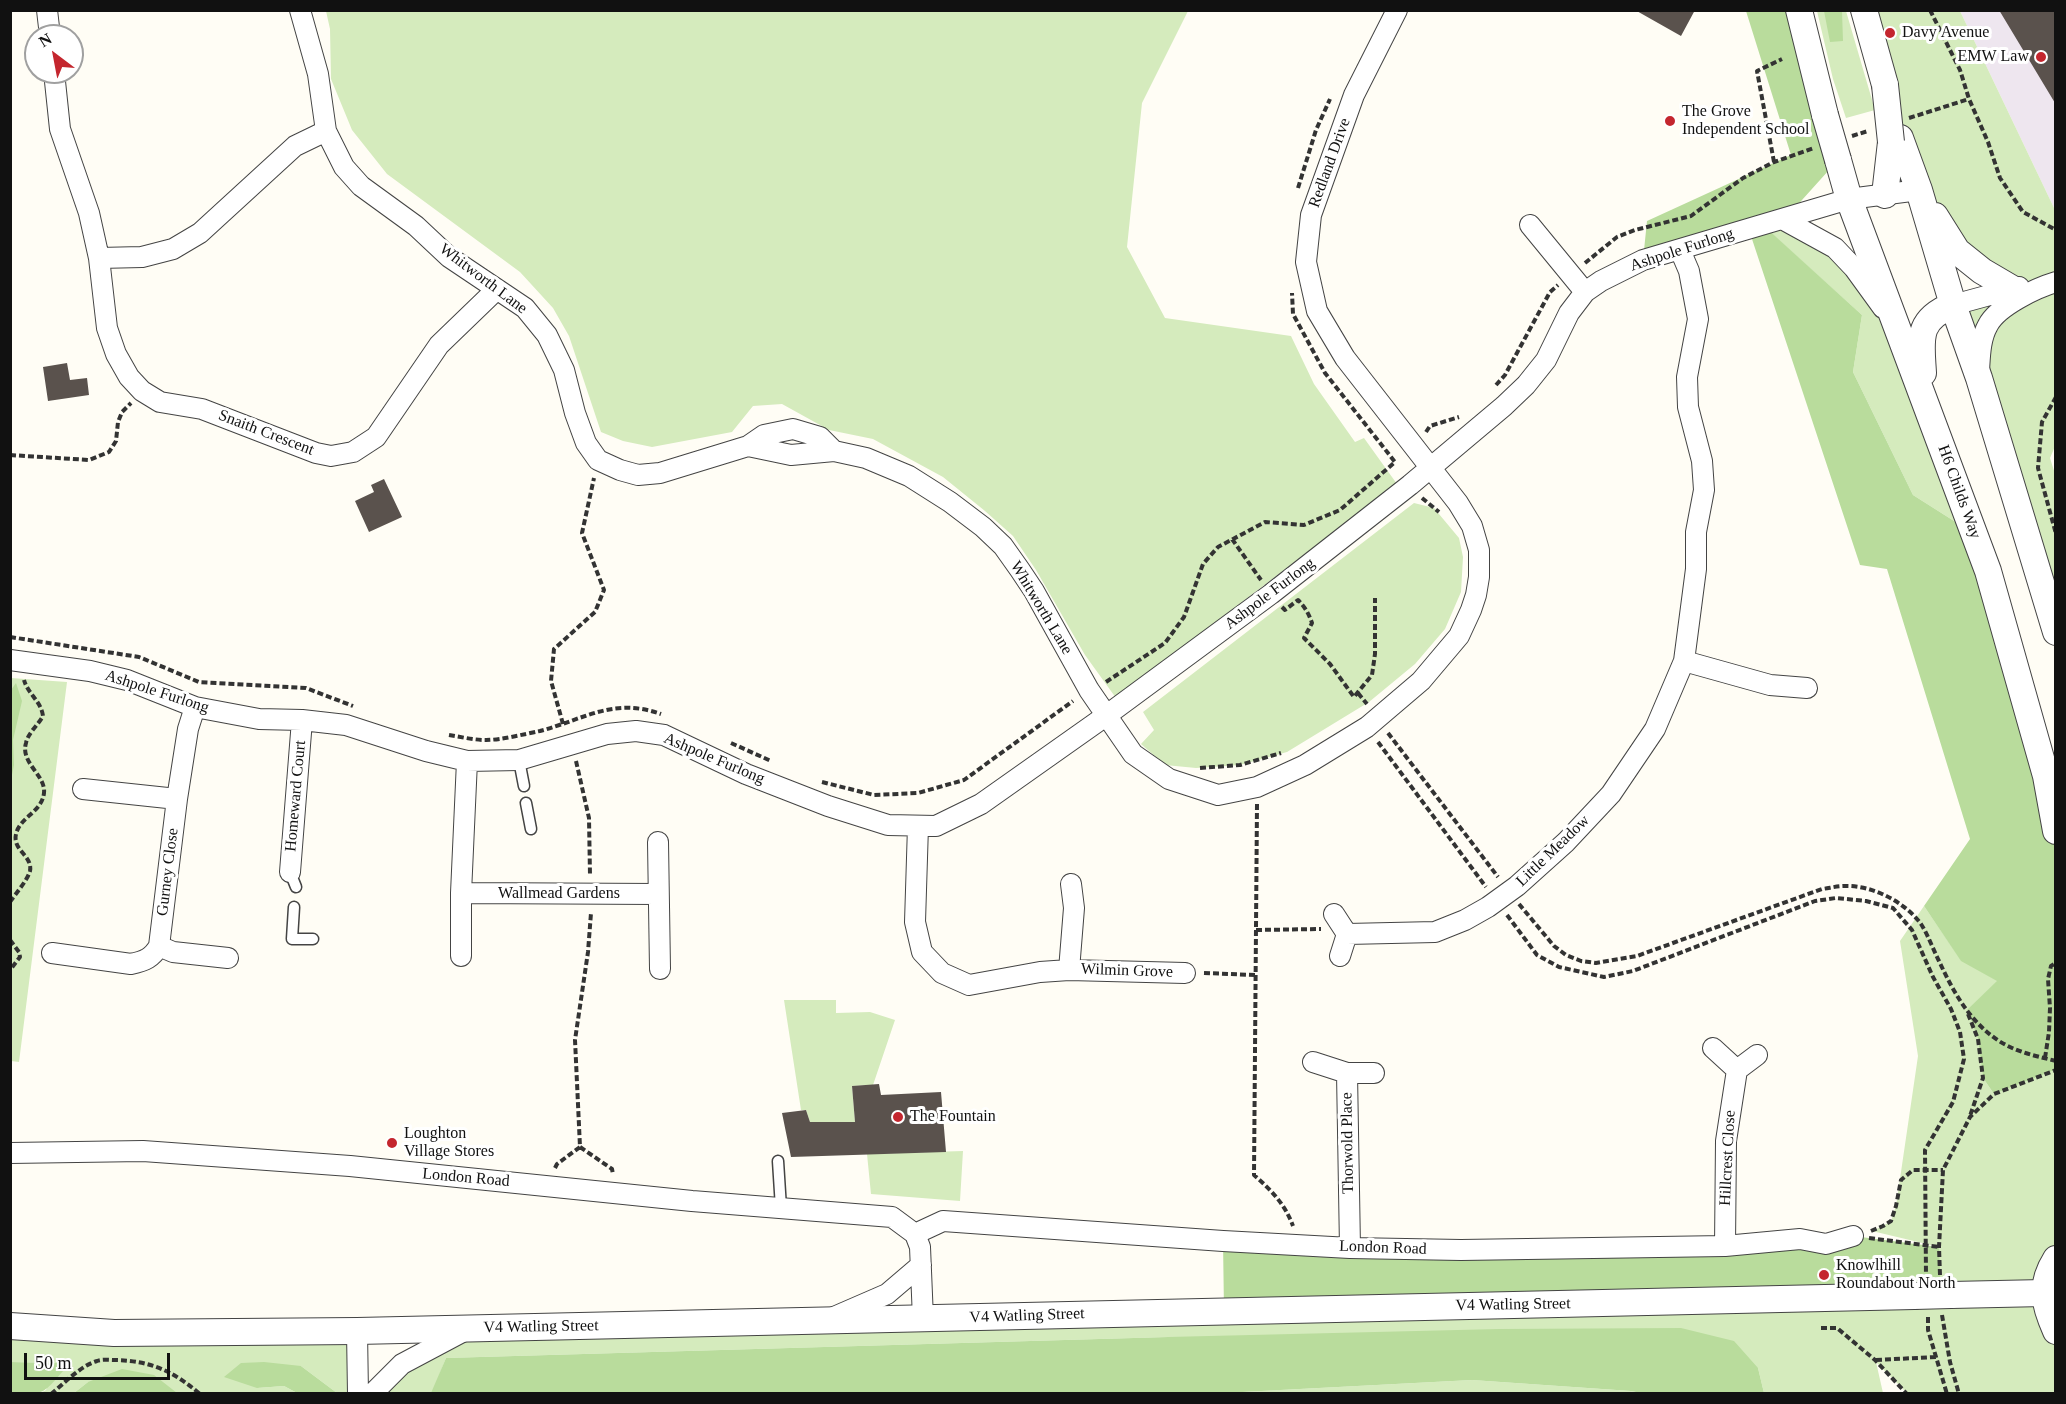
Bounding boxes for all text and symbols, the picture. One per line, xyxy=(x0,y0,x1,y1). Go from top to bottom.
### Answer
place label: Davy Avenue xyxy=(1902,23,1989,43)
north arrow xyxy=(24,24,84,84)
marker: Davy Avenue xyxy=(1883,26,1897,40)
text: N xyxy=(36,30,55,50)
place label: EMW Law xyxy=(1957,47,2029,67)
marker: EMW Law xyxy=(2034,50,2048,64)
place label: The Grove Independent School xyxy=(1682,102,1810,140)
marker: The Grove Independent School xyxy=(1663,114,1677,128)
street label: Redland Drive xyxy=(1305,116,1355,210)
street label: Ashpole Furlong xyxy=(1628,224,1736,276)
street label: Whitworth Lane xyxy=(435,240,531,318)
street label: Snaith Crescent xyxy=(215,406,317,460)
street label: H6 Childs Way xyxy=(1933,443,1985,541)
street label: Ashpole Furlong xyxy=(1221,554,1319,634)
street label: Whitworth Lane xyxy=(1006,558,1076,658)
street label: Ashpole Furlong xyxy=(103,666,211,718)
street label: Ashpole Furlong xyxy=(661,729,767,789)
street label: Homeward Court xyxy=(282,740,310,852)
street label: Little Meadow xyxy=(1512,811,1594,891)
street label: Gurney Close xyxy=(153,827,183,917)
street label: Wallmead Gardens xyxy=(498,884,620,904)
street label: Wilmin Grove xyxy=(1081,960,1173,982)
street label: Thorwold Place xyxy=(1338,1092,1358,1194)
place label: The Fountain xyxy=(910,1107,996,1127)
marker: The Fountain xyxy=(891,1110,905,1124)
street label: Hillcrest Close xyxy=(1716,1110,1740,1206)
place label: Loughton Village Stores xyxy=(404,1124,494,1162)
marker: Loughton Village Stores xyxy=(385,1136,399,1150)
street label: London Road xyxy=(422,1165,510,1191)
street label: London Road xyxy=(1339,1237,1427,1259)
place label: Knowlhill Roundabout North xyxy=(1836,1256,1956,1294)
marker: Knowlhill Roundabout North xyxy=(1817,1268,1831,1282)
street label: V4 Watling Street xyxy=(1455,1294,1571,1316)
street label: V4 Watling Street xyxy=(969,1304,1085,1328)
street label: V4 Watling Street xyxy=(483,1316,599,1338)
scale bar xyxy=(27,1341,172,1379)
text: 50 m xyxy=(35,1353,72,1373)

